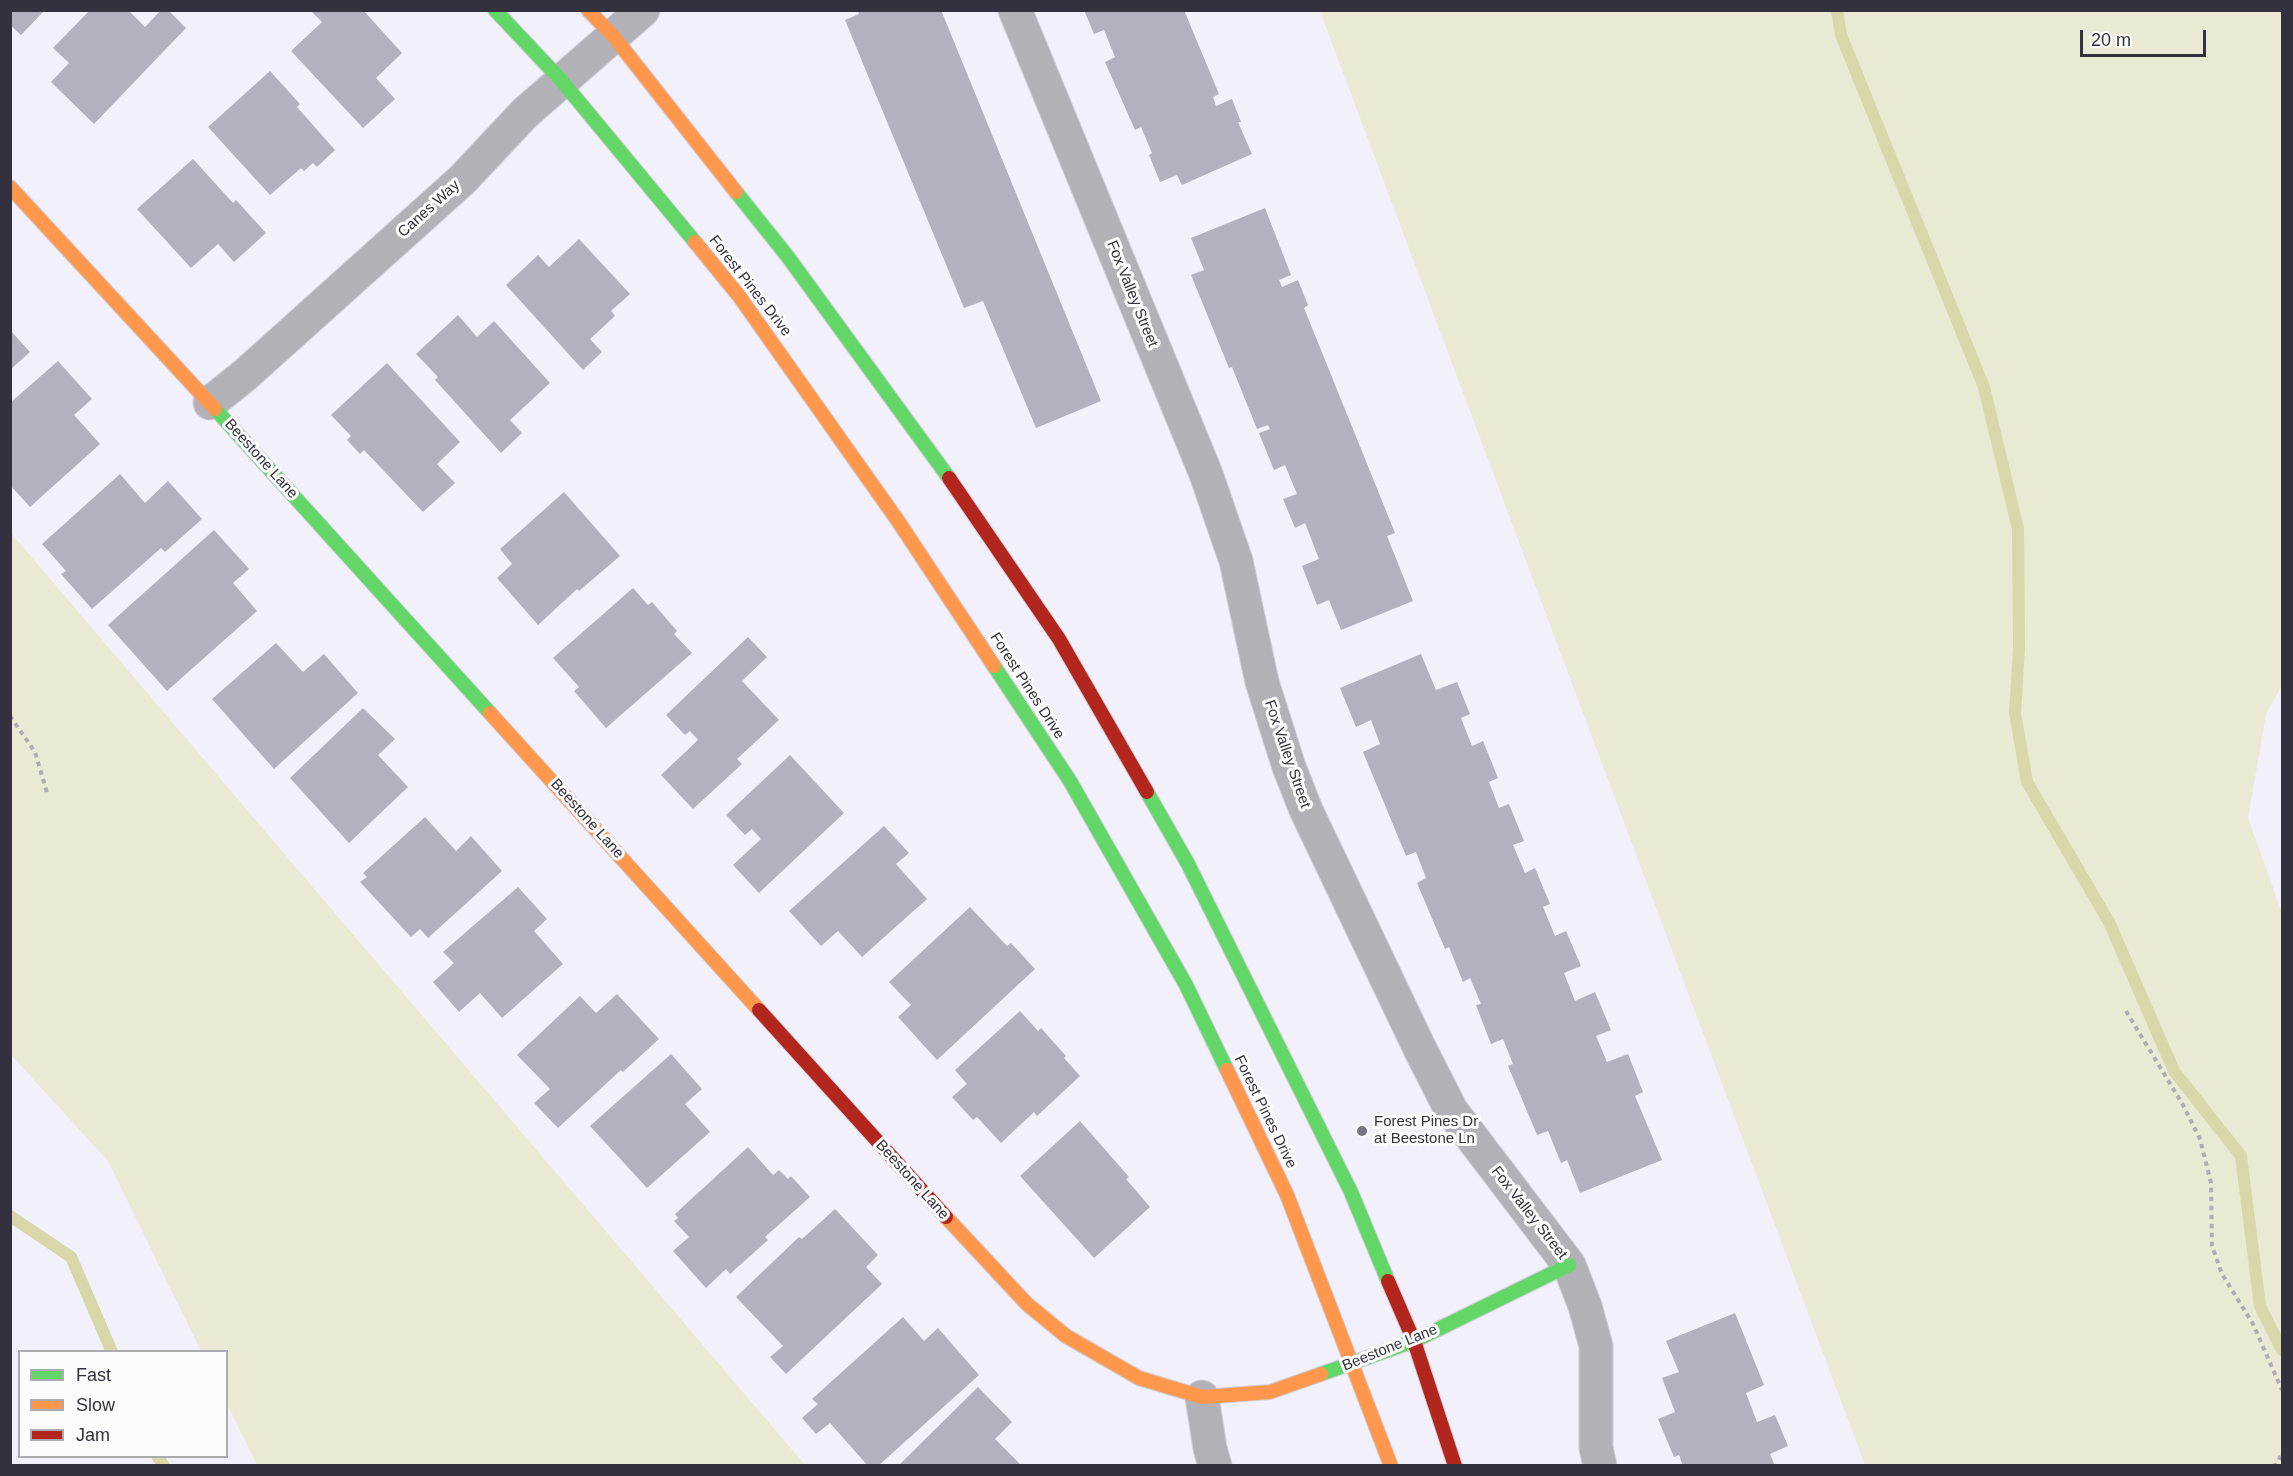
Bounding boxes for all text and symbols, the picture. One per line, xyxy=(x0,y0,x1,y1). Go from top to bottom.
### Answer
scale bar xyxy=(2083,18,2209,56)
text: 20 m xyxy=(2091,30,2131,50)
street label: Canes Way xyxy=(394,177,464,241)
street label: Forest Pines Drive xyxy=(705,232,795,340)
street label: Fox Valley Street xyxy=(1102,238,1162,350)
street label: Beestone Lane xyxy=(221,415,301,503)
street label: Forest Pines Drive xyxy=(986,629,1068,743)
street label: Fox Valley Street xyxy=(1260,698,1314,810)
street label: Beestone Lane xyxy=(547,775,627,863)
street label: Forest Pines Drive xyxy=(1230,1053,1300,1171)
place label: Forest Pines Dr at Beestone Ln xyxy=(1374,1113,1478,1148)
marker: Forest Pines Dr at Beestone Ln xyxy=(1355,1124,1369,1138)
street label: Beestone Lane xyxy=(872,1136,952,1224)
street label: Fox Valley Street xyxy=(1487,1163,1571,1263)
street label: Beestone Lane xyxy=(1340,1321,1440,1375)
legend xyxy=(18,1350,228,1458)
text: Fast xyxy=(76,1365,111,1385)
text: Slow xyxy=(76,1395,115,1415)
text: Jam xyxy=(76,1425,110,1445)

